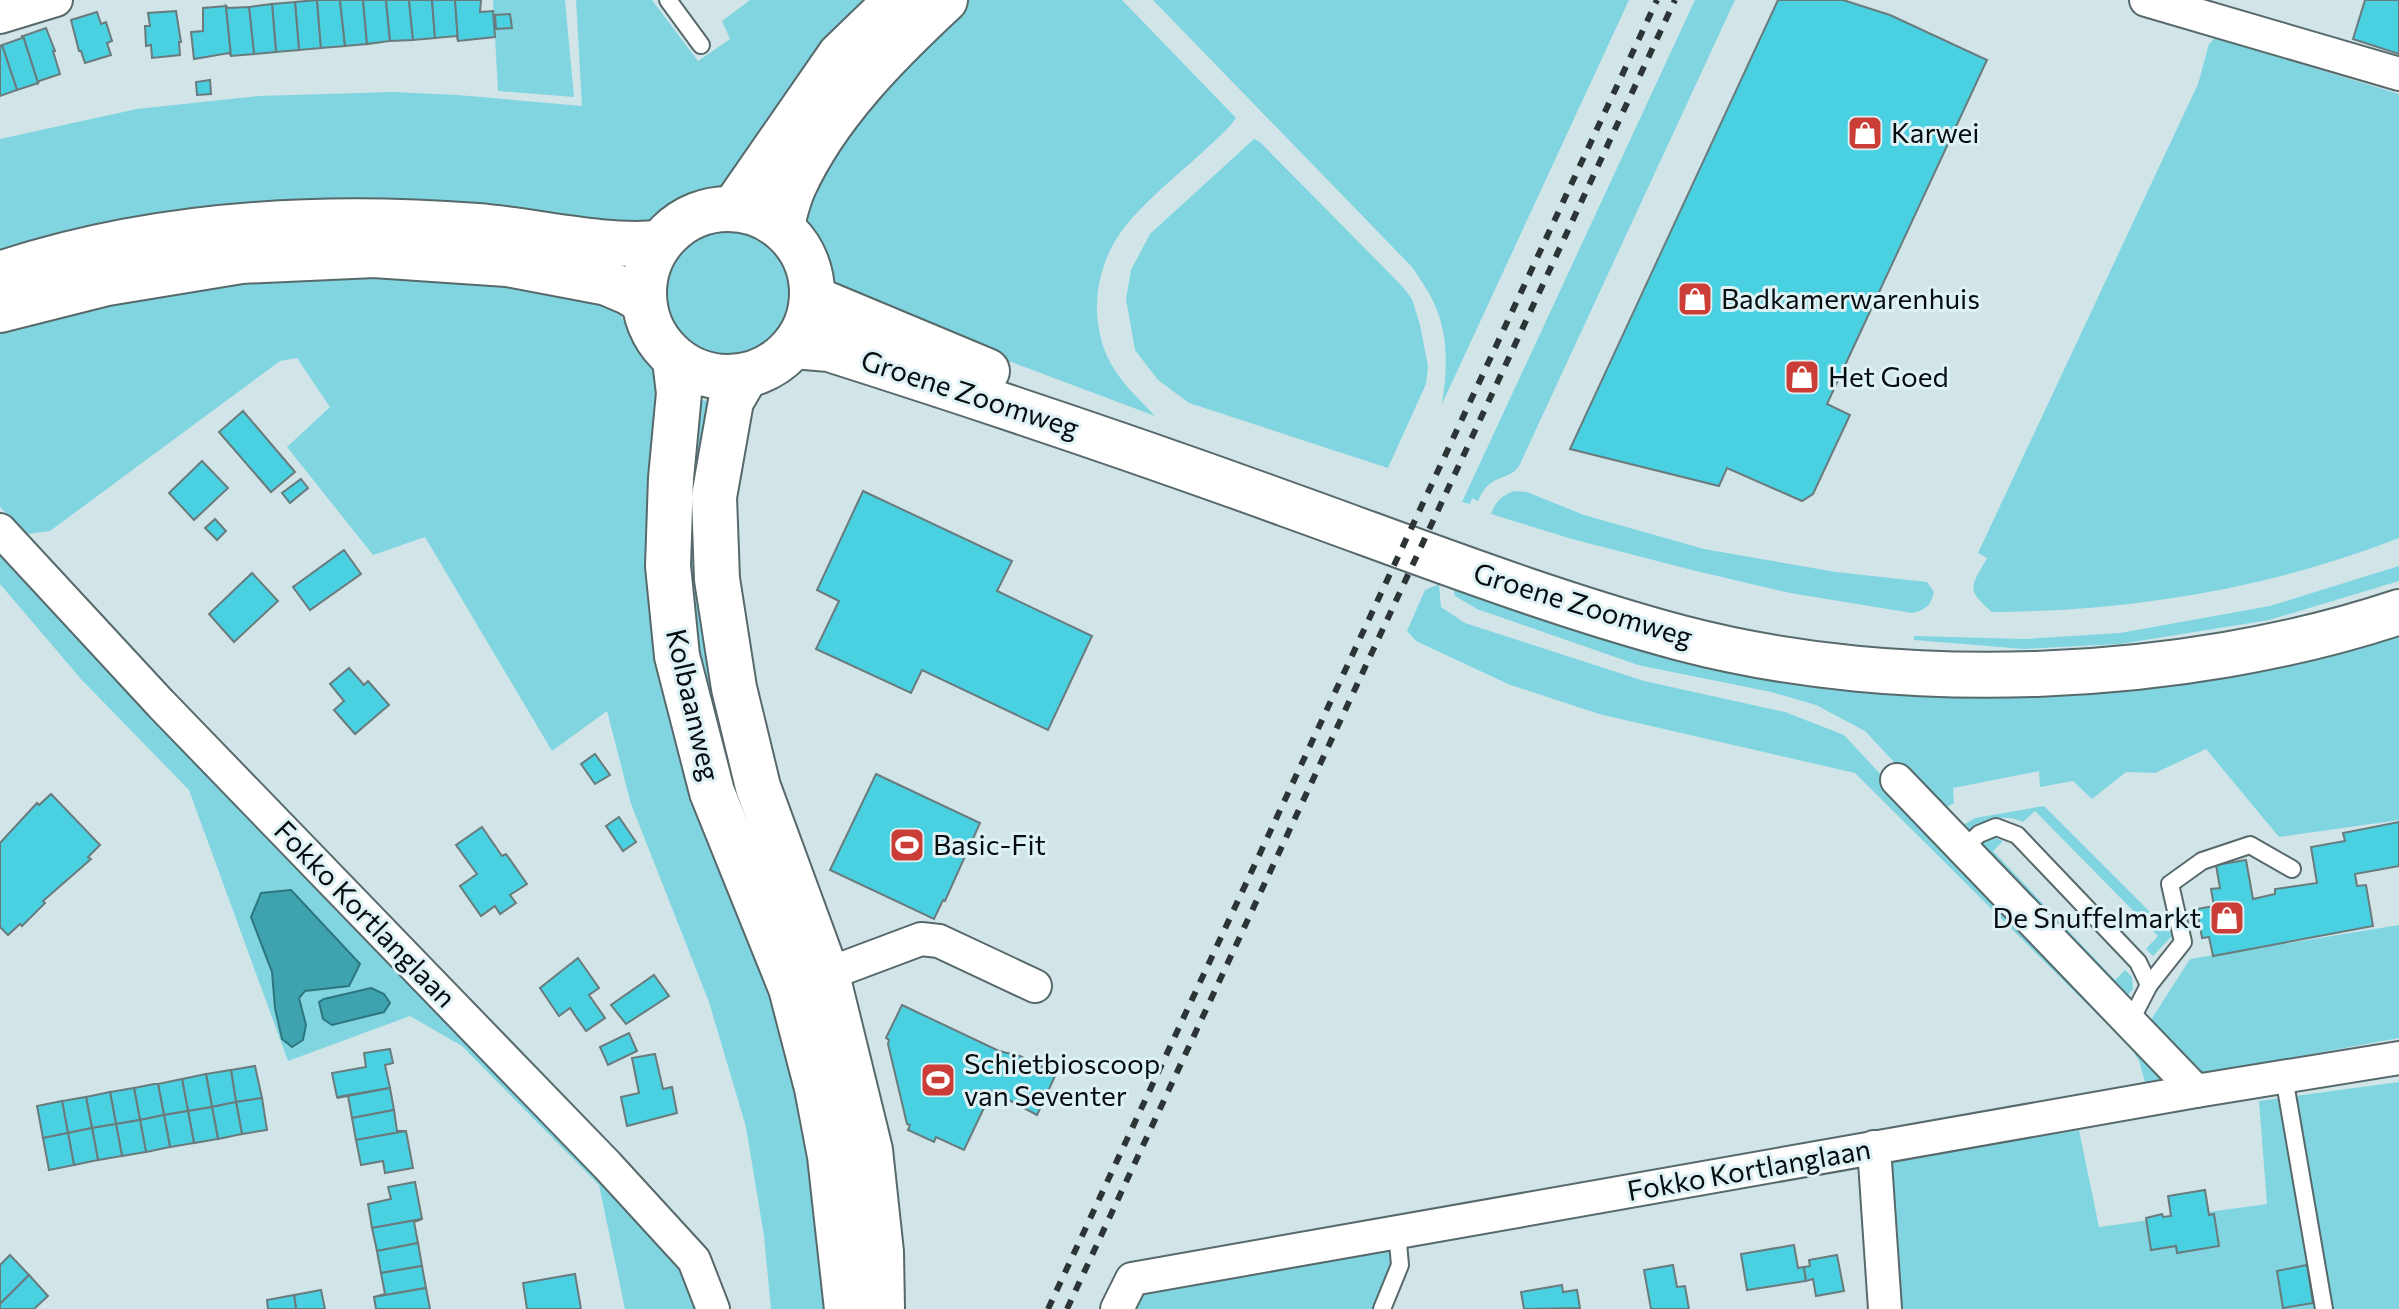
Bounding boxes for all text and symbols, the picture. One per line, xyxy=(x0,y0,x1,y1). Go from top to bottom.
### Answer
shop icon: Karwei xyxy=(1846,114,1884,152)
place label: Karwei xyxy=(1891,115,1980,149)
shop icon: Badkamerwarenhuis xyxy=(1676,280,1714,318)
place label: Badkamerwarenhuis xyxy=(1721,281,1980,315)
street label: Groene Zoomweg xyxy=(857,342,1084,444)
shop icon: Het Goed xyxy=(1783,358,1821,396)
place label: Het Goed xyxy=(1828,359,1949,393)
street label: Groene Zoomweg xyxy=(1470,555,1697,654)
street label: Kolbaanweg xyxy=(660,625,728,784)
street label: Fokko Kortlanglaan xyxy=(268,813,464,1014)
sports icon: Basic-Fit xyxy=(888,826,926,864)
place label: Basic-Fit xyxy=(933,827,1046,861)
shop icon: De Snuffelmarkt xyxy=(2208,899,2246,937)
place label: De Snuffelmarkt xyxy=(1993,900,2201,934)
place label: Schietbioscoop van Seventer xyxy=(964,1046,1160,1112)
sports icon: Schietbioscoop van Seventer xyxy=(919,1061,957,1099)
street label: Fokko Kortlanglaan xyxy=(1624,1131,1873,1207)

